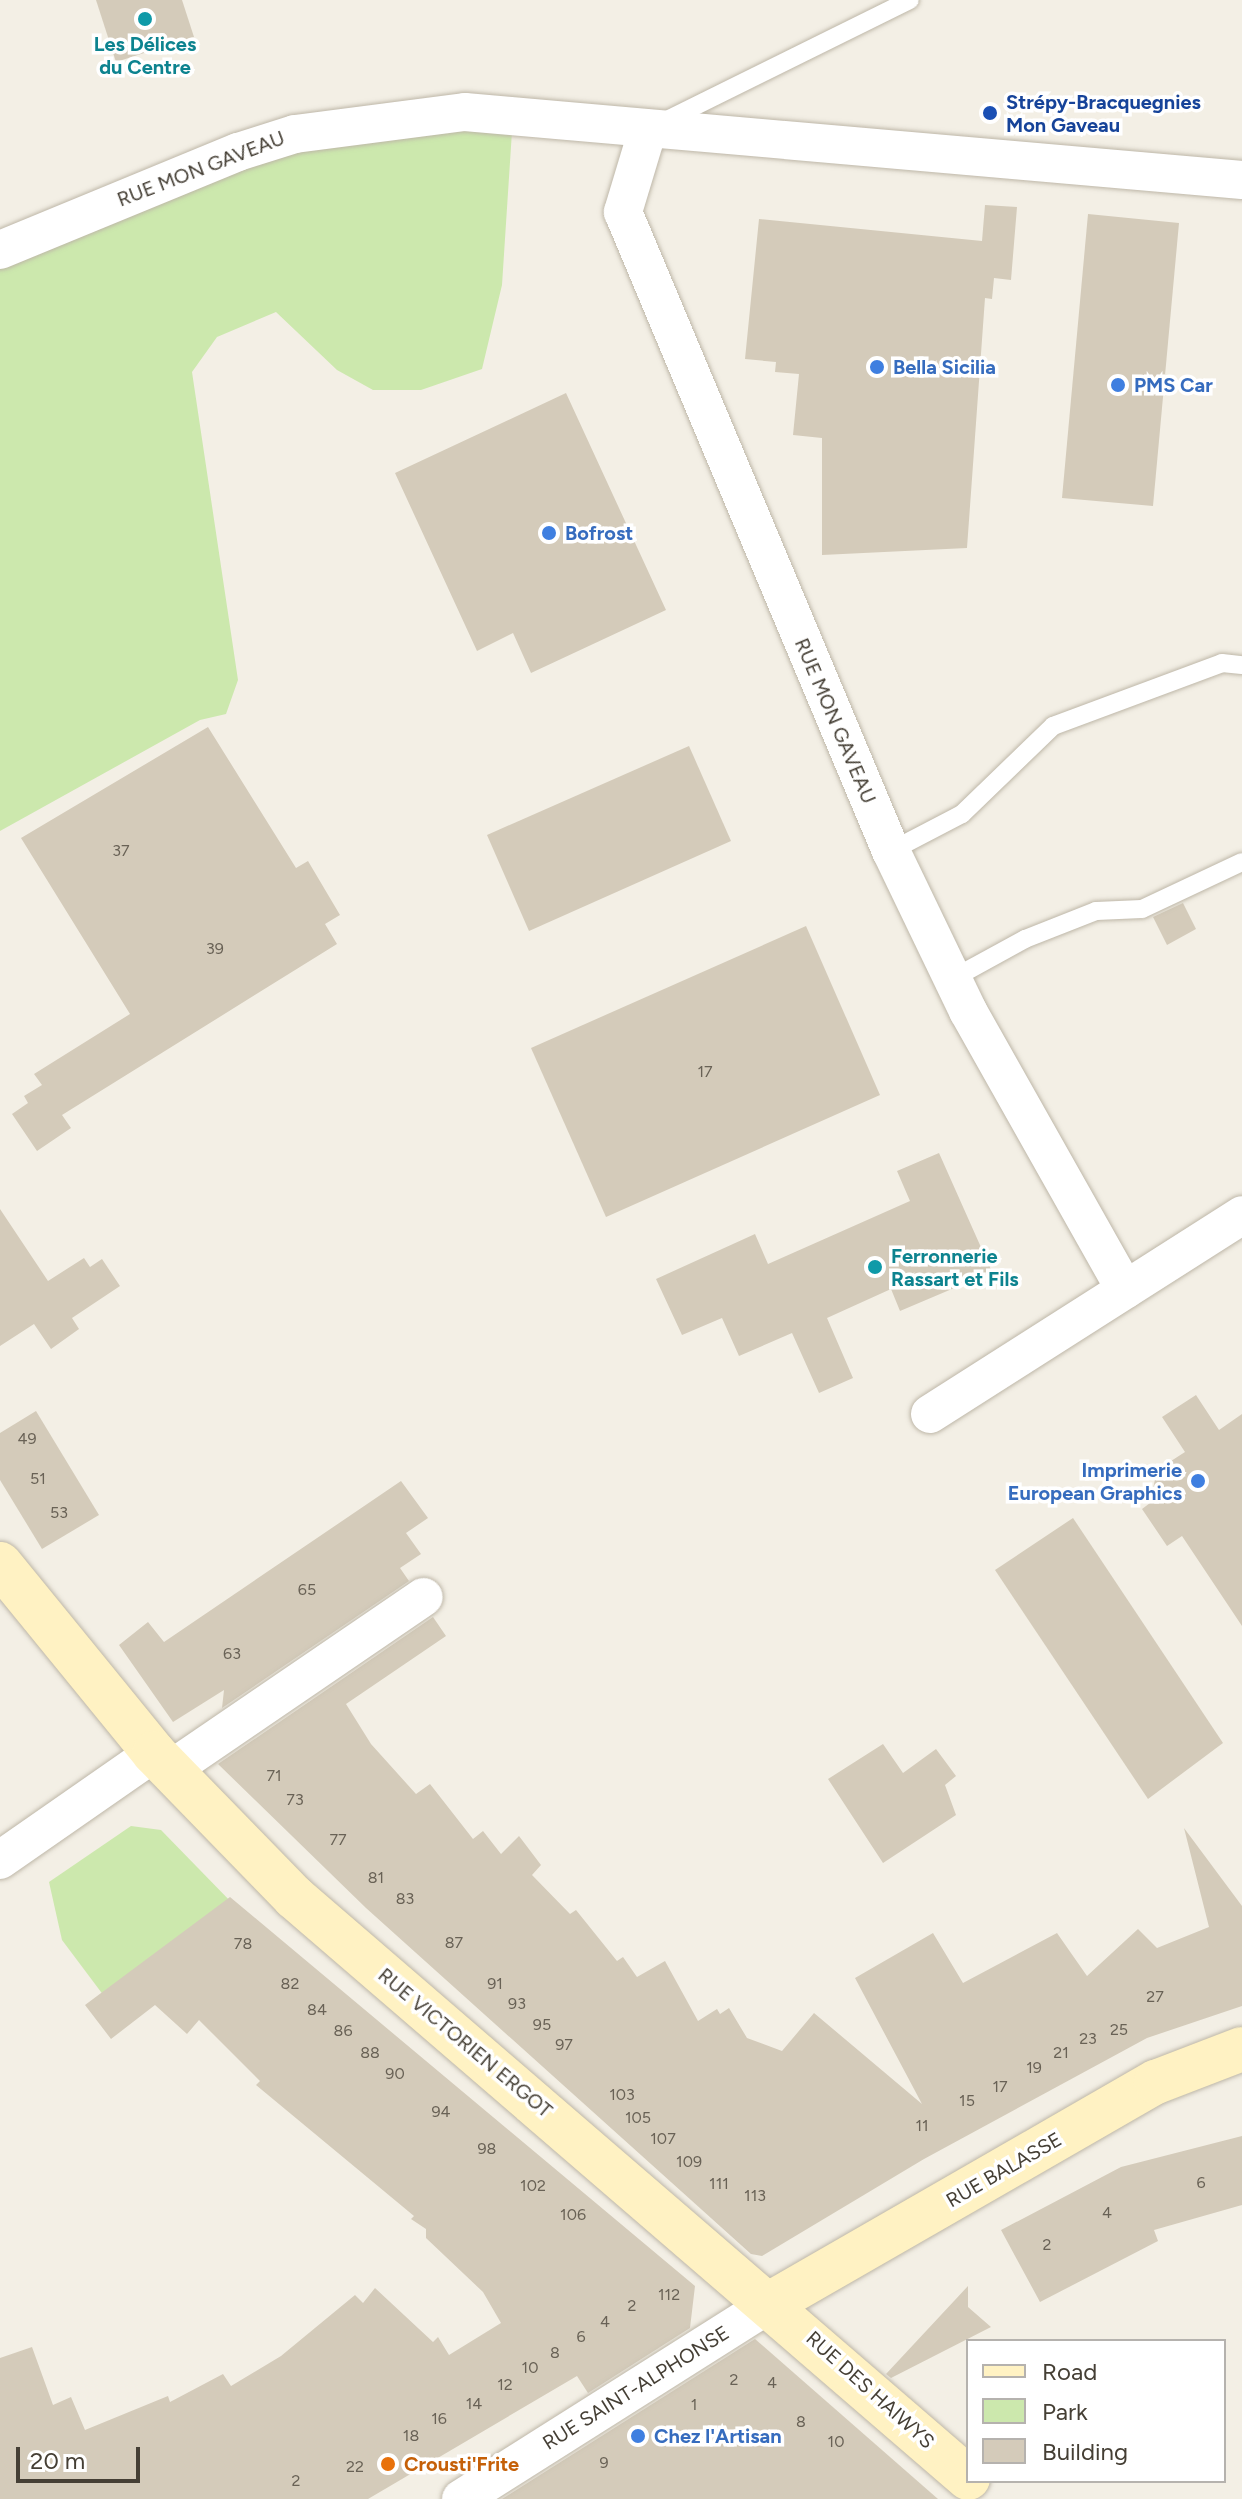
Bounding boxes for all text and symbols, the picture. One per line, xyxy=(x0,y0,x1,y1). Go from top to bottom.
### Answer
marker: Les Délices du Centre xyxy=(136,10,154,28)
place label: Les Délices du Centre xyxy=(94,32,196,79)
place label: Strépy-Bracquegnies Mon Gaveau xyxy=(1006,90,1201,137)
marker: Strépy-Bracquegnies Mon Gaveau xyxy=(981,104,999,122)
street label: RUE MON GAVEAU xyxy=(114,126,288,212)
place label: Bella Sicilia xyxy=(893,355,996,379)
marker: Bella Sicilia xyxy=(868,358,886,376)
place label: PMS Car xyxy=(1134,373,1213,397)
marker: PMS Car xyxy=(1109,376,1127,394)
place label: Bofrost xyxy=(565,521,633,545)
marker: Bofrost xyxy=(540,524,558,542)
street label: RUE MON GAVEAU xyxy=(789,635,881,807)
house number: 37 xyxy=(112,841,130,861)
house number: 39 xyxy=(206,939,224,959)
house number: 17 xyxy=(697,1062,713,1082)
place label: Ferronnerie Rassart et Fils xyxy=(891,1244,1019,1291)
marker: Ferronnerie Rassart et Fils xyxy=(866,1258,884,1276)
house number: 49 xyxy=(18,1429,36,1449)
place label: Imprimerie European Graphics xyxy=(1008,1458,1182,1505)
house number: 51 xyxy=(30,1469,46,1489)
marker: Imprimerie European Graphics xyxy=(1189,1472,1207,1490)
house number: 53 xyxy=(50,1503,68,1523)
house number: 65 xyxy=(298,1580,316,1600)
house number: 63 xyxy=(223,1644,241,1664)
house number: 71 xyxy=(266,1766,282,1786)
house number: 73 xyxy=(286,1790,304,1810)
house number: 77 xyxy=(329,1830,347,1850)
house number: 81 xyxy=(368,1868,384,1888)
house number: 83 xyxy=(396,1889,414,1909)
house number: 87 xyxy=(445,1933,463,1953)
house number: 78 xyxy=(234,1934,252,1954)
street label: RUE VICTORIEN ERGOT xyxy=(373,1963,557,2123)
house number: 82 xyxy=(281,1974,299,1994)
house number: 91 xyxy=(487,1974,503,1994)
house number: 27 xyxy=(1146,1987,1164,2007)
house number: 93 xyxy=(508,1994,526,2014)
house number: 84 xyxy=(307,2000,327,2020)
house number: 95 xyxy=(533,2015,551,2035)
house number: 25 xyxy=(1110,2020,1128,2040)
house number: 86 xyxy=(334,2021,352,2041)
house number: 23 xyxy=(1079,2029,1097,2049)
house number: 97 xyxy=(555,2035,573,2055)
house number: 88 xyxy=(360,2043,380,2063)
house number: 21 xyxy=(1053,2043,1069,2063)
house number: 19 xyxy=(1026,2058,1042,2078)
house number: 90 xyxy=(385,2064,405,2084)
house number: 17 xyxy=(992,2077,1008,2097)
house number: 103 xyxy=(609,2085,635,2105)
house number: 15 xyxy=(959,2091,975,2111)
house number: 94 xyxy=(432,2102,450,2122)
house number: 105 xyxy=(625,2108,651,2128)
house number: 11 xyxy=(915,2116,929,2136)
street label: RUE BALASSE xyxy=(942,2127,1066,2213)
house number: 107 xyxy=(650,2129,676,2149)
house number: 98 xyxy=(478,2139,496,2159)
house number: 109 xyxy=(676,2152,702,2172)
house number: 6 xyxy=(1196,2173,1206,2193)
house number: 111 xyxy=(709,2174,729,2194)
house number: 102 xyxy=(520,2176,546,2196)
house number: 113 xyxy=(744,2186,766,2206)
house number: 4 xyxy=(1102,2203,1112,2223)
house number: 106 xyxy=(560,2205,586,2225)
house number: 2 xyxy=(1043,2235,1051,2255)
house number: 112 xyxy=(658,2285,680,2305)
house number: 2 xyxy=(628,2296,636,2316)
house number: 4 xyxy=(600,2312,610,2332)
street label: RUE SAINT-ALPHONSE xyxy=(538,2321,734,2455)
street label: RUE DES HAIWYS xyxy=(801,2326,939,2454)
house number: 6 xyxy=(576,2327,586,2347)
legend xyxy=(966,2339,1226,2483)
house number: 8 xyxy=(550,2343,560,2363)
text: Road xyxy=(1042,2357,1097,2386)
house number: 10 xyxy=(522,2358,538,2378)
house number: 2 xyxy=(730,2370,738,2390)
house number: 4 xyxy=(767,2373,777,2393)
house number: 12 xyxy=(497,2375,513,2395)
house number: 14 xyxy=(466,2394,482,2414)
house number: 1 xyxy=(691,2395,697,2415)
text: Park xyxy=(1042,2397,1088,2426)
house number: 16 xyxy=(431,2409,447,2429)
house number: 8 xyxy=(796,2412,806,2432)
place label: Chez l'Artisan xyxy=(654,2424,782,2448)
house number: 18 xyxy=(403,2426,419,2446)
marker: Chez l'Artisan xyxy=(629,2427,647,2445)
scale bar xyxy=(20,2431,144,2481)
house number: 10 xyxy=(828,2432,844,2452)
text: Building xyxy=(1042,2437,1128,2466)
text: 20 m xyxy=(30,2446,85,2475)
place label: Crousti'Frite xyxy=(404,2452,519,2476)
house number: 9 xyxy=(599,2453,609,2473)
marker: Crousti'Frite xyxy=(379,2455,397,2473)
house number: 22 xyxy=(346,2457,364,2477)
house number: 2 xyxy=(292,2471,300,2491)

